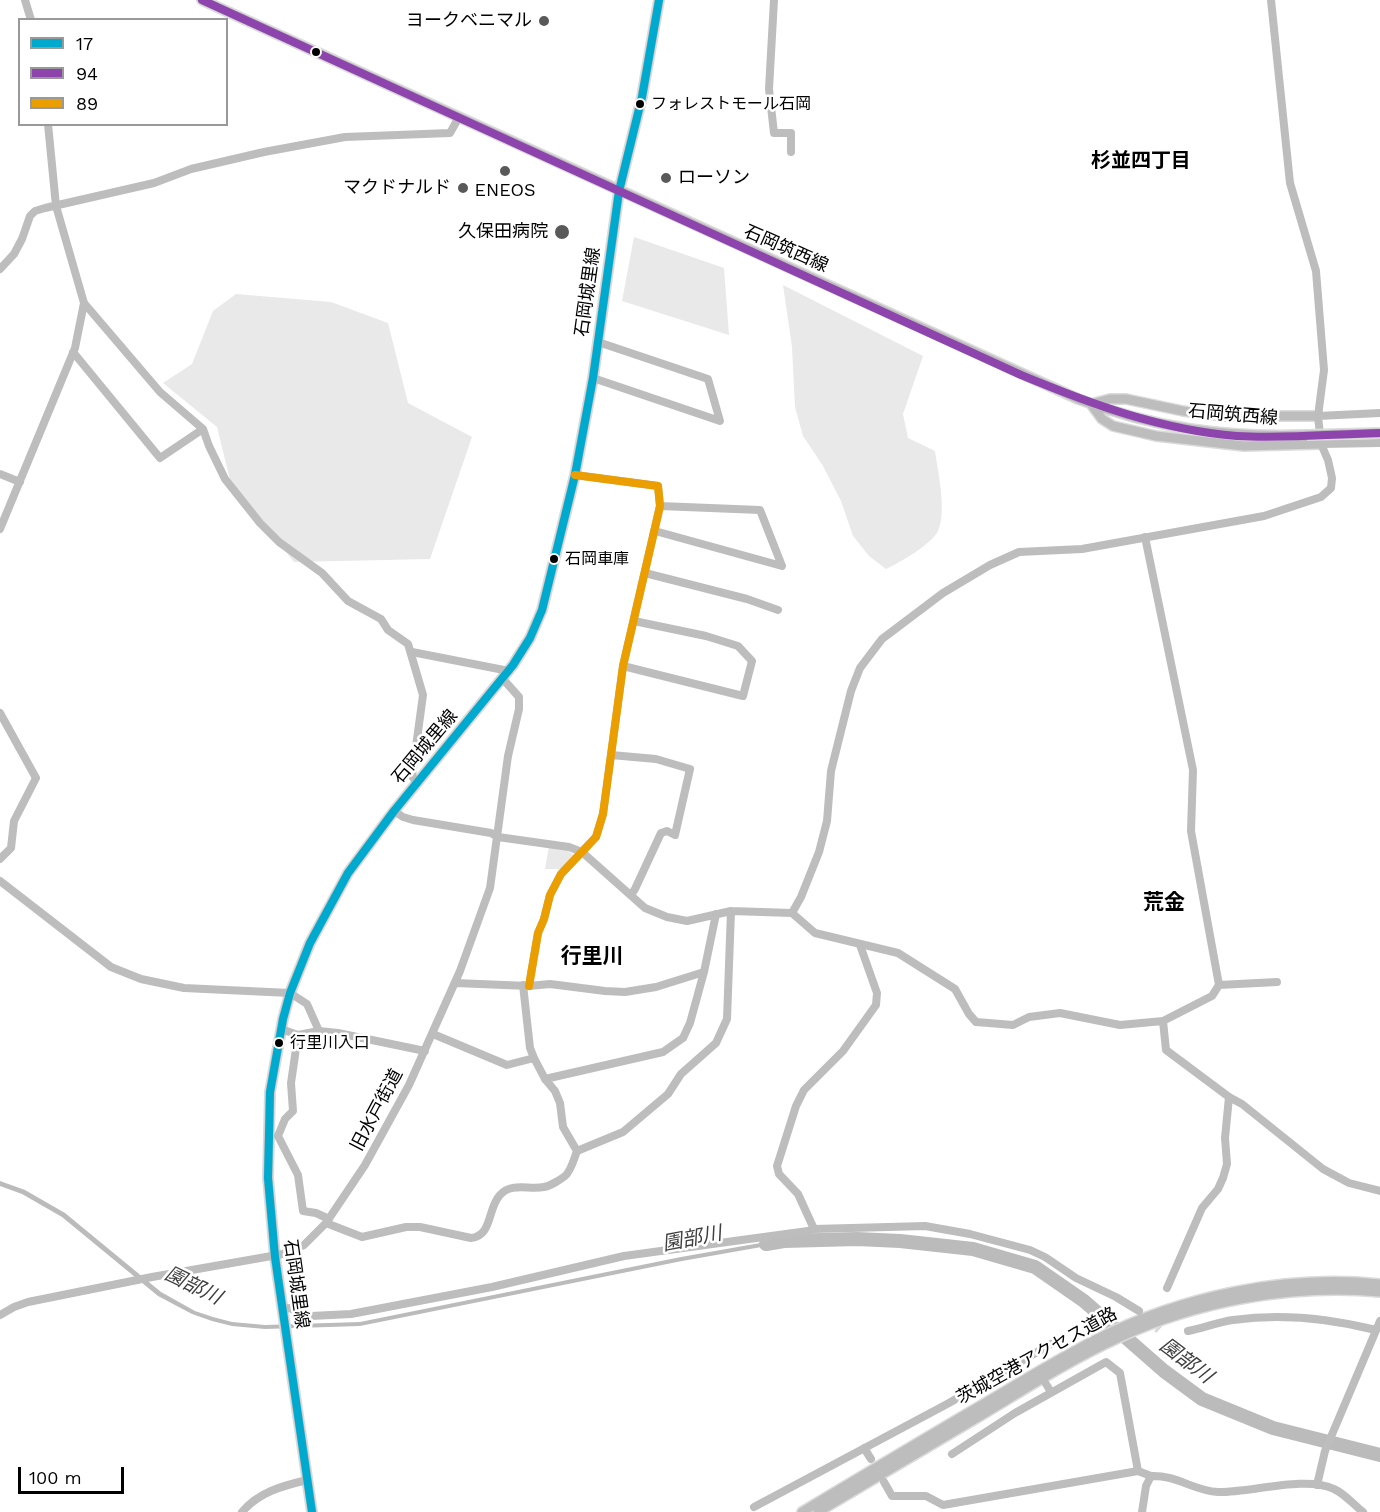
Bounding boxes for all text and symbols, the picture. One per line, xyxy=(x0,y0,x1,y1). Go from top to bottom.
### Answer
place label: ヨークベニマル xyxy=(406,10,532,32)
marker: ヨークベニマル xyxy=(537,14,551,28)
legend xyxy=(18,18,228,126)
text: 17 xyxy=(76,33,93,54)
unlabelled marker xyxy=(310,46,322,58)
text: 94 xyxy=(76,63,98,84)
text: 89 xyxy=(76,93,98,114)
place label: フォレストモール石岡 xyxy=(651,94,811,114)
marker: フォレストモール石岡 xyxy=(634,98,646,110)
district label: 杉並四丁目 xyxy=(1091,149,1191,173)
marker: ENEOS xyxy=(498,164,512,178)
place label: ローソン xyxy=(678,167,750,189)
marker: ローソン xyxy=(659,171,673,185)
place label: マクドナルド xyxy=(343,177,451,199)
place label: ENEOS xyxy=(475,180,535,202)
marker: マクドナルド xyxy=(456,181,470,195)
place label: 久保田病院 xyxy=(458,221,548,243)
street label: 石岡筑西線 xyxy=(740,221,832,277)
marker: 久保田病院 xyxy=(553,223,571,241)
street label: 石岡城里線 xyxy=(571,246,605,338)
street label: 石岡筑西線 xyxy=(1187,400,1279,430)
place label: 石岡車庫 xyxy=(565,549,629,569)
marker: 石岡車庫 xyxy=(548,553,560,565)
street label: 石岡城里線 xyxy=(388,706,462,788)
district label: 荒金 xyxy=(1143,890,1185,916)
district label: 行里川 xyxy=(561,944,623,970)
place label: 行里川入口 xyxy=(290,1033,370,1053)
marker: 行里川入口 xyxy=(273,1037,285,1049)
street label: 旧水戸街道 xyxy=(346,1065,408,1155)
water label: 園部川 xyxy=(660,1221,724,1257)
street label: 石岡城里線 xyxy=(279,1238,313,1330)
water label: 園部川 xyxy=(161,1262,225,1310)
street label: 茨城空港アクセス道路 xyxy=(953,1303,1121,1409)
water label: 園部川 xyxy=(1155,1333,1217,1389)
scale bar xyxy=(21,1455,128,1493)
text: 100 m xyxy=(29,1467,82,1488)

